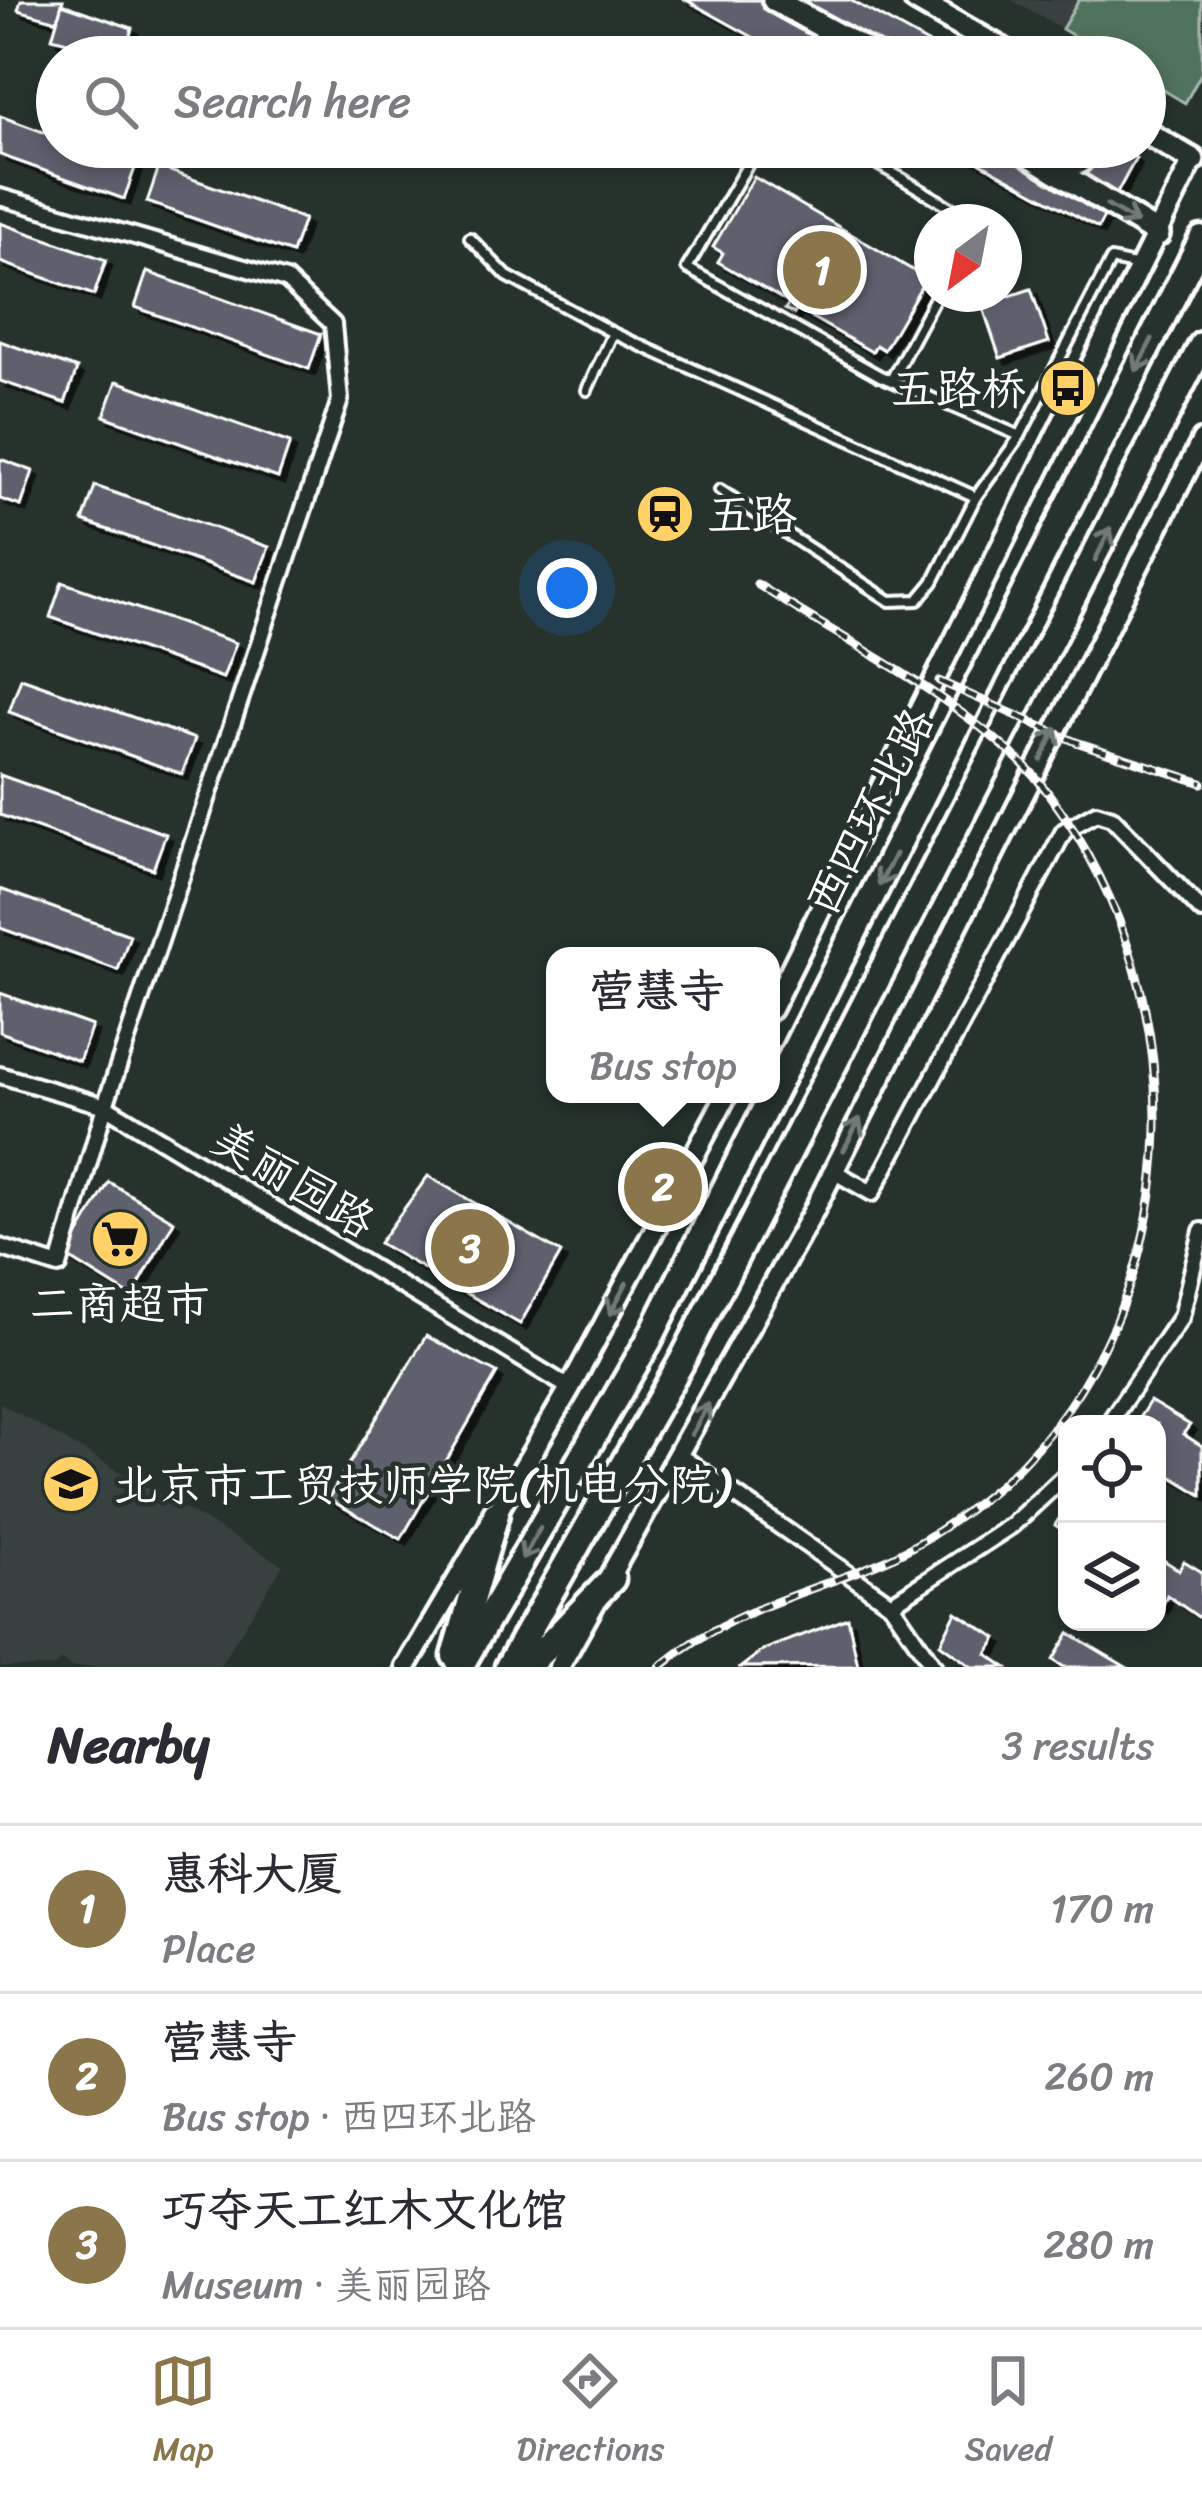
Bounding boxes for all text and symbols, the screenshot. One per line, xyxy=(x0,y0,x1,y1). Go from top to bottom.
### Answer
search box xyxy=(36,36,1166,168)
text: Search here xyxy=(174,62,411,142)
icon: search xyxy=(78,69,144,135)
one-way arrow xyxy=(1104,203,1139,227)
north arrow xyxy=(914,204,1022,312)
pin: 1 xyxy=(783,225,861,315)
one-way arrow xyxy=(1131,337,1154,372)
place label: 五路桥 xyxy=(891,349,1026,429)
bus stop icon: 五路桥 xyxy=(1037,357,1099,419)
place label: 五路 xyxy=(707,475,797,555)
station icon: 五路 xyxy=(634,483,696,545)
one-way arrow xyxy=(1093,527,1115,563)
your location xyxy=(537,558,597,618)
street label: 西四环北路 xyxy=(783,693,957,930)
one-way arrow xyxy=(1039,727,1061,763)
one-way arrow xyxy=(874,851,897,887)
popup xyxy=(546,947,780,1103)
text: 营慧寺 xyxy=(589,951,724,1031)
text: Bus stop xyxy=(589,1031,737,1100)
street label: 美丽园路 xyxy=(196,1099,391,1261)
one-way arrow xyxy=(842,1116,865,1152)
pin: 2 xyxy=(624,1142,702,1232)
pin: 3 xyxy=(431,1203,509,1293)
supermarket icon: 二商超市 xyxy=(89,1208,151,1270)
place label: 二商超市 xyxy=(30,1264,210,1344)
one-way arrow xyxy=(606,1281,629,1316)
one-way arrow xyxy=(689,1403,712,1438)
map controls xyxy=(1058,1415,1166,1631)
button: locate xyxy=(1058,1415,1166,1523)
place label: 北京市工贸技师学院(机电分院) xyxy=(113,1445,732,1525)
school or university icon: 北京市工贸技师学院(机电分院) xyxy=(40,1453,102,1515)
button: layers xyxy=(1058,1523,1166,1631)
one-way arrow xyxy=(518,1526,542,1561)
text: Nearby xyxy=(48,1700,209,1790)
text: 3 results xyxy=(1001,1711,1154,1780)
text: 惠科大厦 xyxy=(162,1834,342,1914)
text: 1 xyxy=(79,1874,95,1943)
text: 170 m xyxy=(1050,1874,1154,1943)
text: Place xyxy=(162,1914,256,1983)
text: 营慧寺 xyxy=(162,2002,297,2082)
text: 2 xyxy=(76,2042,98,2111)
text: 260 m xyxy=(1045,2042,1154,2111)
text: Bus stop · 西四环北路 xyxy=(162,2082,535,2151)
text: 巧夺天工红木文化馆 xyxy=(162,2170,567,2250)
text: 3 xyxy=(76,2210,98,2279)
text: 280 m xyxy=(1043,2210,1154,2279)
text: Museum · 美丽园路 xyxy=(162,2250,490,2319)
tab: Map xyxy=(150,2348,216,2478)
tab: Directions xyxy=(517,2348,664,2478)
tab: Saved xyxy=(965,2348,1052,2478)

